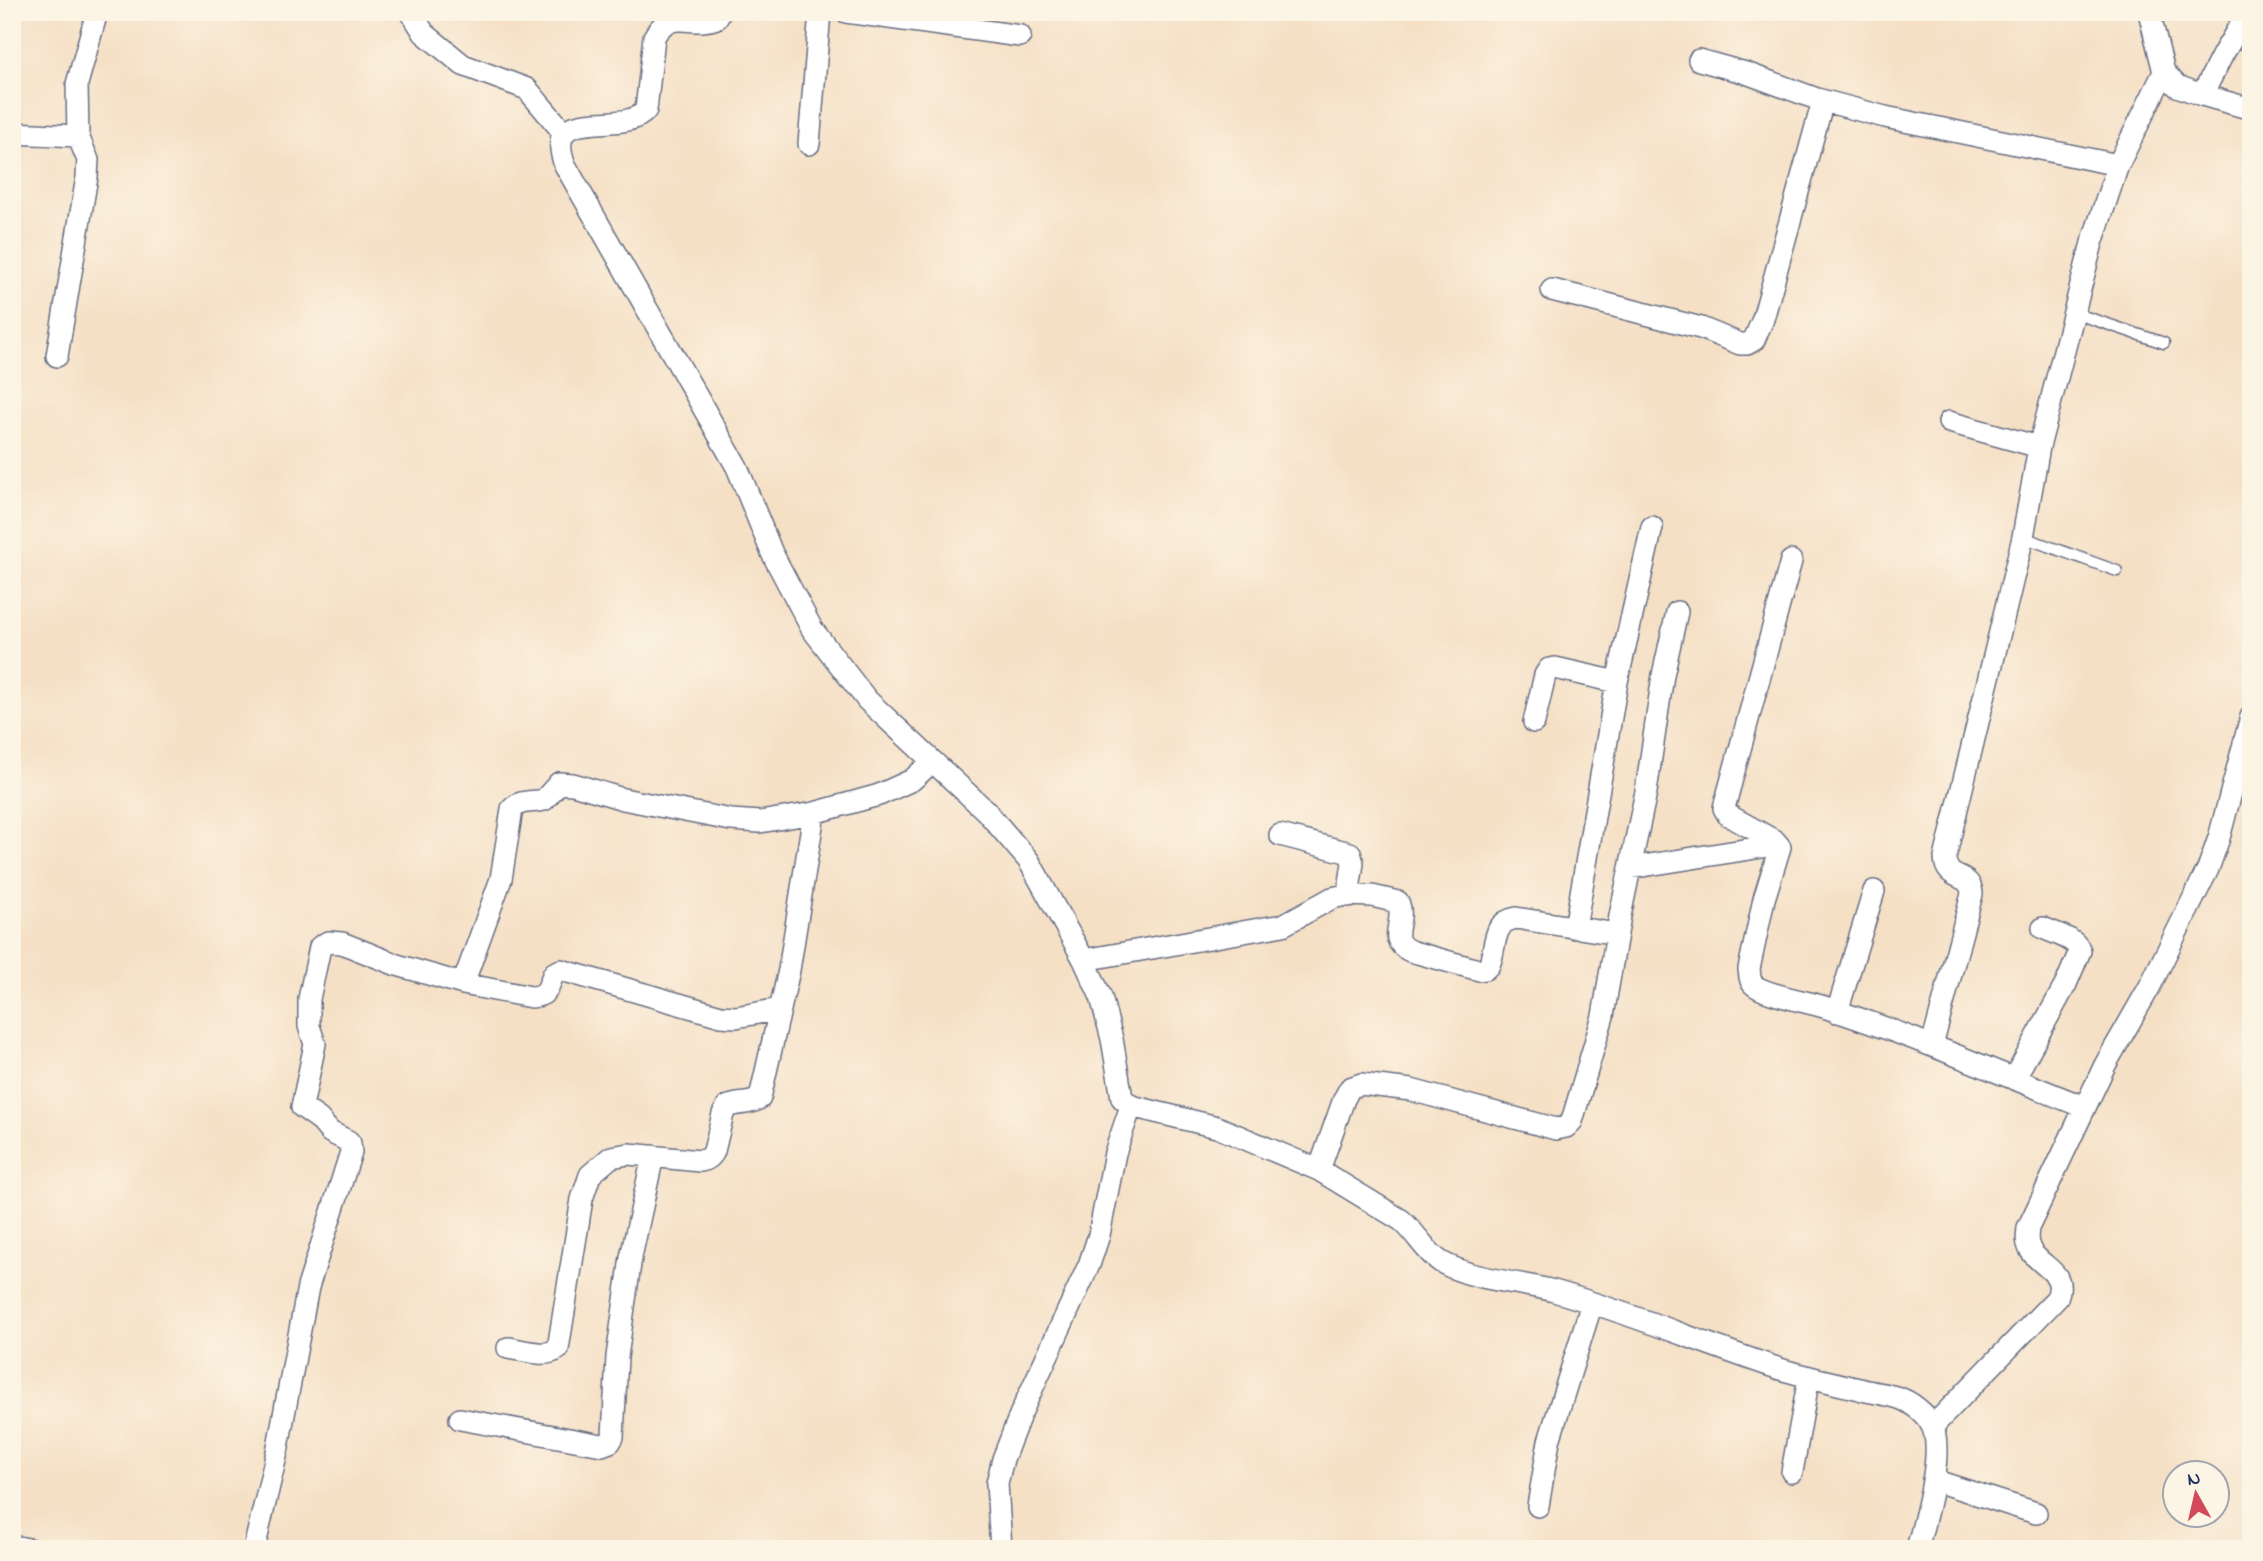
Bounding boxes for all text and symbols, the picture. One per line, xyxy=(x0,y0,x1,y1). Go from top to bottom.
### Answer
north arrow xyxy=(2162,1460,2232,1530)
text: N xyxy=(2186,1465,2202,1494)

